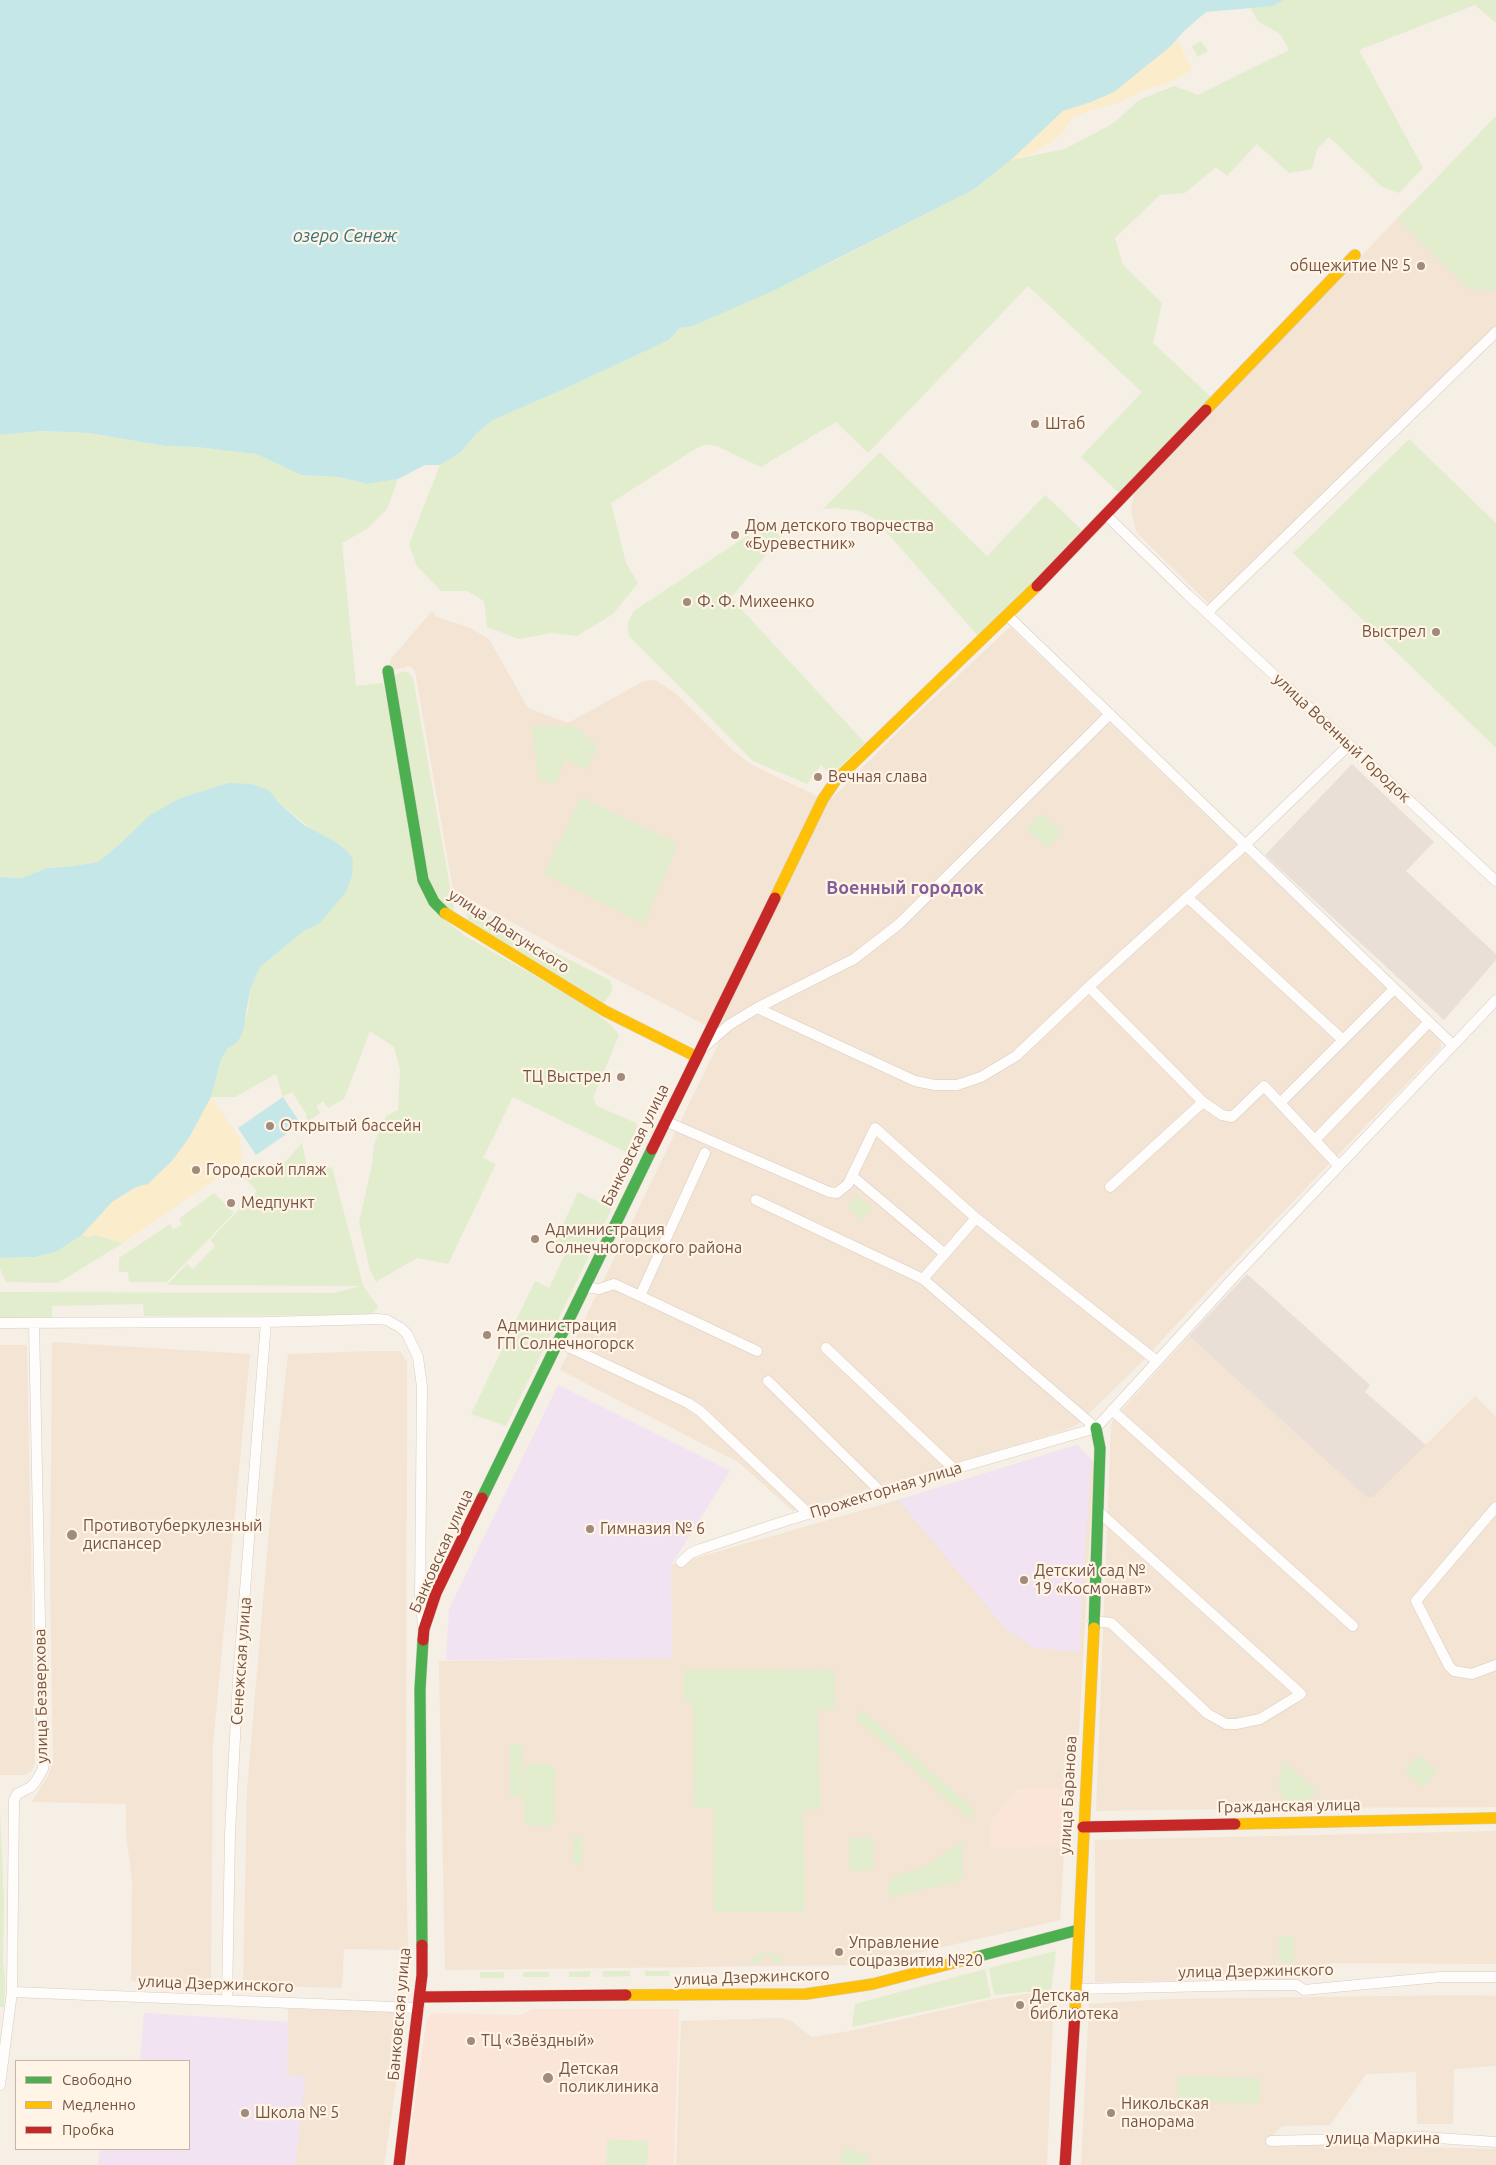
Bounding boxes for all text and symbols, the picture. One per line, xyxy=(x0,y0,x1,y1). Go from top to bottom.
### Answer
water label: озеро Сенеж xyxy=(293,225,397,247)
place label: общежитие № 5 xyxy=(1290,256,1411,276)
marker: общежитие № 5 xyxy=(1415,260,1427,272)
place label: Штаб xyxy=(1045,414,1085,434)
marker: Штаб xyxy=(1029,418,1041,430)
place label: Дом детского творчества «Буревестник» xyxy=(745,516,934,554)
marker: Дом детского творчества «Буревестник» xyxy=(729,529,741,541)
place label: Ф. Ф. Михеенко xyxy=(697,592,815,612)
marker: Ф. Ф. Михеенко xyxy=(681,596,693,608)
place label: Выстрел xyxy=(1362,622,1426,642)
marker: Выстрел xyxy=(1430,626,1442,638)
street label: улица Военный Городок xyxy=(1269,669,1415,807)
place label: Вечная слава xyxy=(828,767,928,787)
marker: Вечная слава xyxy=(812,771,824,783)
district label: Военный городок xyxy=(826,877,984,899)
street label: улица Драгунского xyxy=(445,885,573,977)
place label: ТЦ Выстрел xyxy=(523,1067,611,1087)
marker: ТЦ Выстрел xyxy=(615,1071,627,1083)
street label: Банковская улица xyxy=(597,1081,673,1209)
place label: Открытый бассейн xyxy=(280,1116,421,1136)
marker: Открытый бассейн xyxy=(264,1120,276,1132)
place label: Городской пляж xyxy=(206,1160,327,1180)
marker: Городской пляж xyxy=(190,1164,202,1176)
place label: Медпункт xyxy=(241,1193,315,1213)
marker: Медпункт xyxy=(225,1197,237,1209)
place label: Администрация Солнечногорского района xyxy=(545,1220,742,1258)
marker: Администрация Солнечногорского района xyxy=(529,1233,541,1245)
place label: Администрация ГП Солнечногорск xyxy=(497,1316,634,1354)
marker: Администрация ГП Солнечногорск xyxy=(481,1329,493,1341)
street label: Прожекторная улица xyxy=(808,1458,964,1522)
street label: Банковская улица xyxy=(405,1486,477,1616)
place label: Противотуберкулезный диспансер xyxy=(83,1516,263,1554)
place label: Гимназия № 6 xyxy=(600,1519,705,1539)
marker: Гимназия № 6 xyxy=(584,1523,596,1535)
marker: Противотуберкулезный диспансер xyxy=(65,1528,79,1542)
place label: Детский сад № 19 «Космонавт» xyxy=(1034,1561,1152,1599)
marker: Детский сад № 19 «Космонавт» xyxy=(1018,1574,1030,1586)
street label: Сенежская улица xyxy=(227,1596,255,1726)
street label: улица Безверхова xyxy=(30,1628,52,1764)
street label: улица Баранова xyxy=(1055,1735,1081,1855)
street label: Гражданская улица xyxy=(1217,1795,1361,1817)
place label: Управление соцразвития №20 xyxy=(849,1933,983,1971)
marker: Управление соцразвития №20 xyxy=(833,1946,845,1958)
street label: Банковская улица xyxy=(384,1947,414,2081)
street label: улица Дзержинского xyxy=(1178,1960,1334,1982)
street label: улица Дзержинского xyxy=(674,1965,830,1989)
street label: улица Дзержинского xyxy=(138,1972,294,1996)
place label: Детская библиотека xyxy=(1030,1986,1119,2024)
marker: Детская библиотека xyxy=(1014,1999,1026,2011)
place label: ТЦ «Звёздный» xyxy=(481,2031,594,2051)
marker: ТЦ «Звёздный» xyxy=(465,2035,477,2047)
place label: Детская поликлиника xyxy=(559,2059,659,2097)
legend xyxy=(15,2060,190,2150)
text: Свободно xyxy=(62,2071,132,2088)
marker: Детская поликлиника xyxy=(541,2071,555,2085)
place label: Никольская панорама xyxy=(1121,2094,1209,2132)
text: Медленно xyxy=(62,2096,136,2113)
place label: Школа № 5 xyxy=(255,2103,339,2123)
marker: Школа № 5 xyxy=(239,2107,251,2119)
marker: Никольская панорама xyxy=(1105,2107,1117,2119)
text: Пробка xyxy=(62,2121,114,2138)
street label: улица Маркина xyxy=(1326,2129,1440,2149)

